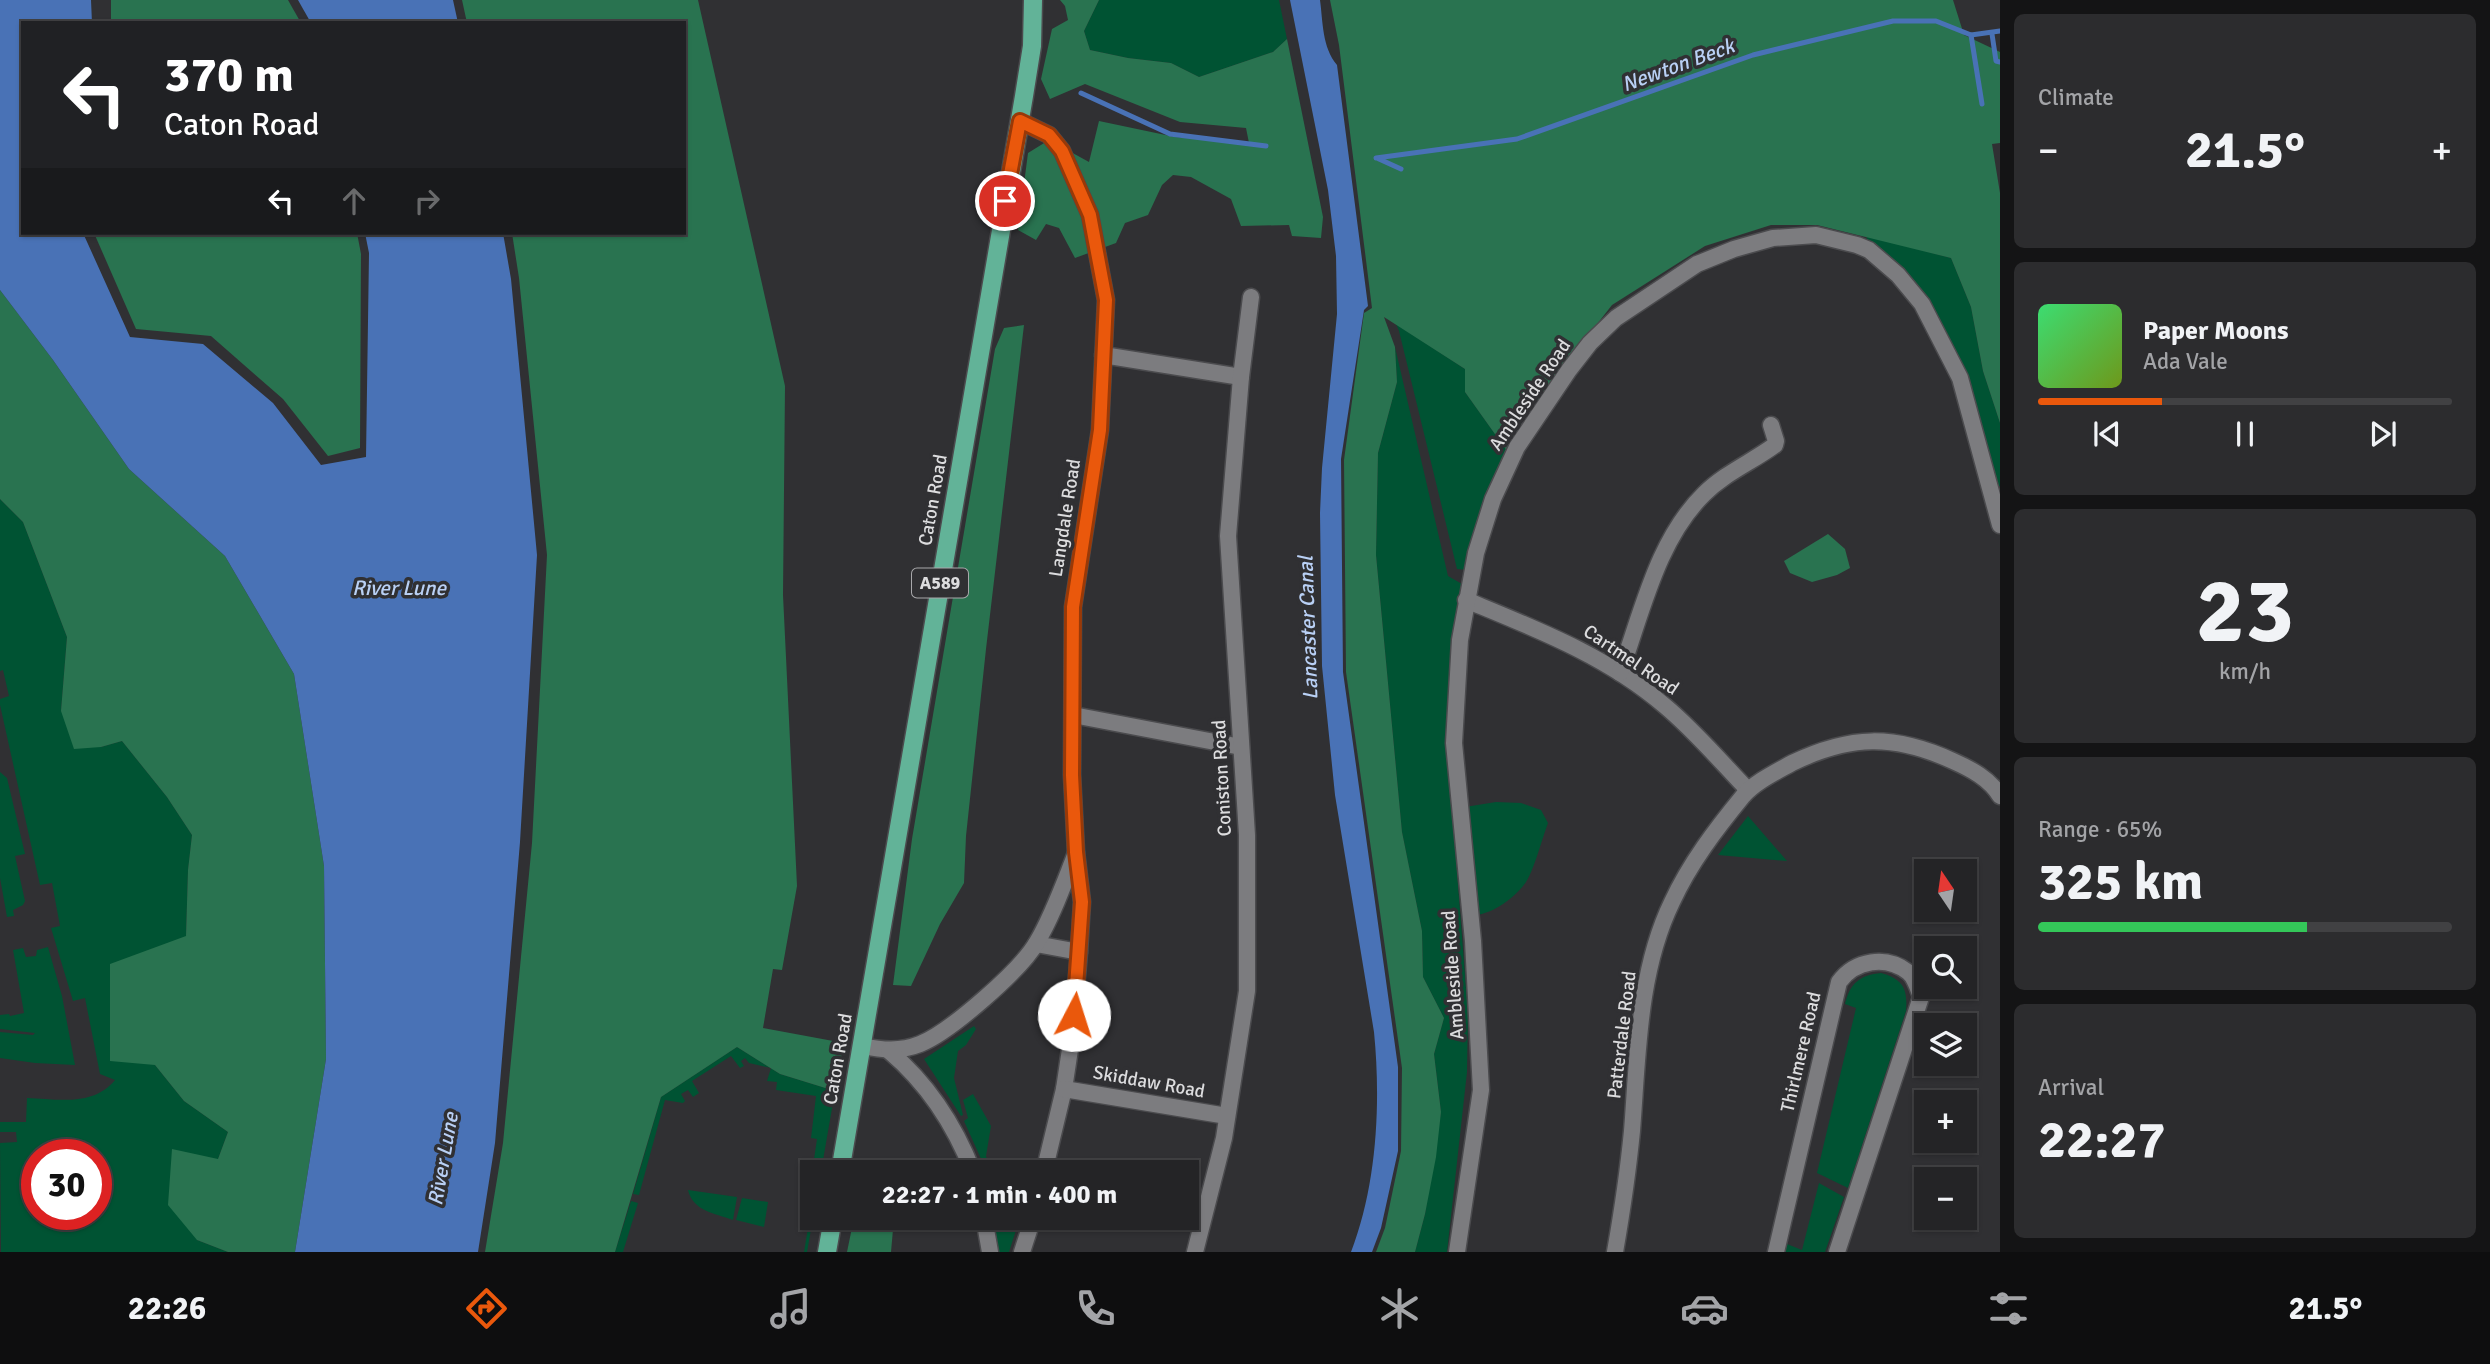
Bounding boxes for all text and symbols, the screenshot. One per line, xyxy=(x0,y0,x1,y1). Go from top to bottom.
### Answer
water label: Newton Beck xyxy=(1618,32,1740,97)
text: 370 m xyxy=(164,45,294,105)
icon: left xyxy=(49,49,140,140)
text: Climate xyxy=(2038,83,2114,112)
text: Caton Road xyxy=(164,105,320,144)
text: 21.5° xyxy=(2185,118,2305,182)
text: − xyxy=(2038,127,2059,174)
text: + xyxy=(2431,127,2452,174)
pin xyxy=(975,171,1035,231)
icon: left xyxy=(262,182,300,220)
icon: ahead xyxy=(335,182,373,220)
icon: right xyxy=(408,182,446,220)
icon: arrive xyxy=(986,182,1024,220)
text: Paper Moons xyxy=(2143,315,2289,347)
street label: Ambleside Road xyxy=(1484,335,1576,455)
text: Ada Vale xyxy=(2143,347,2228,376)
icon: previous xyxy=(2088,415,2126,453)
icon: pause xyxy=(2226,415,2264,453)
icon: next xyxy=(2364,415,2402,453)
street label: Caton Road xyxy=(913,452,953,548)
street label: Langdale Road xyxy=(1044,457,1086,579)
water label: Lancaster Canal xyxy=(1292,554,1324,700)
text: 23 xyxy=(2196,555,2294,668)
road number: A589 xyxy=(912,568,968,598)
water label: River Lune xyxy=(352,575,448,601)
street label: Cartmel Road xyxy=(1579,619,1683,701)
text: km/h xyxy=(2219,657,2271,686)
street label: Coniston Road xyxy=(1207,719,1237,837)
text: Range · 65% xyxy=(2038,815,2162,844)
text: 325 km xyxy=(2038,850,2203,914)
north arrow xyxy=(1914,859,1978,922)
map controls xyxy=(1914,859,1977,1230)
street label: Ambleside Road xyxy=(1437,910,1469,1040)
button: search xyxy=(1914,936,1977,999)
street label: Patterdale Road xyxy=(1602,970,1642,1100)
position arrow xyxy=(1037,978,1111,1052)
street label: Thirlmere Road xyxy=(1775,989,1827,1115)
street label: Caton Road xyxy=(818,1011,858,1107)
button: layers xyxy=(1914,1013,1977,1076)
street label: Skiddaw Road xyxy=(1091,1060,1207,1104)
text: Arrival xyxy=(2038,1073,2104,1102)
button: + xyxy=(1914,1090,1977,1153)
text: 22:27 xyxy=(2038,1108,2166,1172)
water label: River Lune xyxy=(422,1109,464,1208)
speed limit sign: 30 xyxy=(21,1139,112,1230)
button: − xyxy=(1914,1167,1977,1230)
text: 22:27 · 1 min · 400 m xyxy=(882,1179,1117,1211)
icon: directions xyxy=(462,1284,511,1333)
icon: music xyxy=(766,1284,815,1333)
icon: phone xyxy=(1071,1284,1120,1333)
icon: climate xyxy=(1375,1284,1424,1333)
icon: car xyxy=(1680,1284,1729,1333)
icon: filters xyxy=(1984,1284,2033,1333)
text: 22:26 xyxy=(128,1289,206,1328)
text: 21.5° xyxy=(2288,1289,2362,1328)

